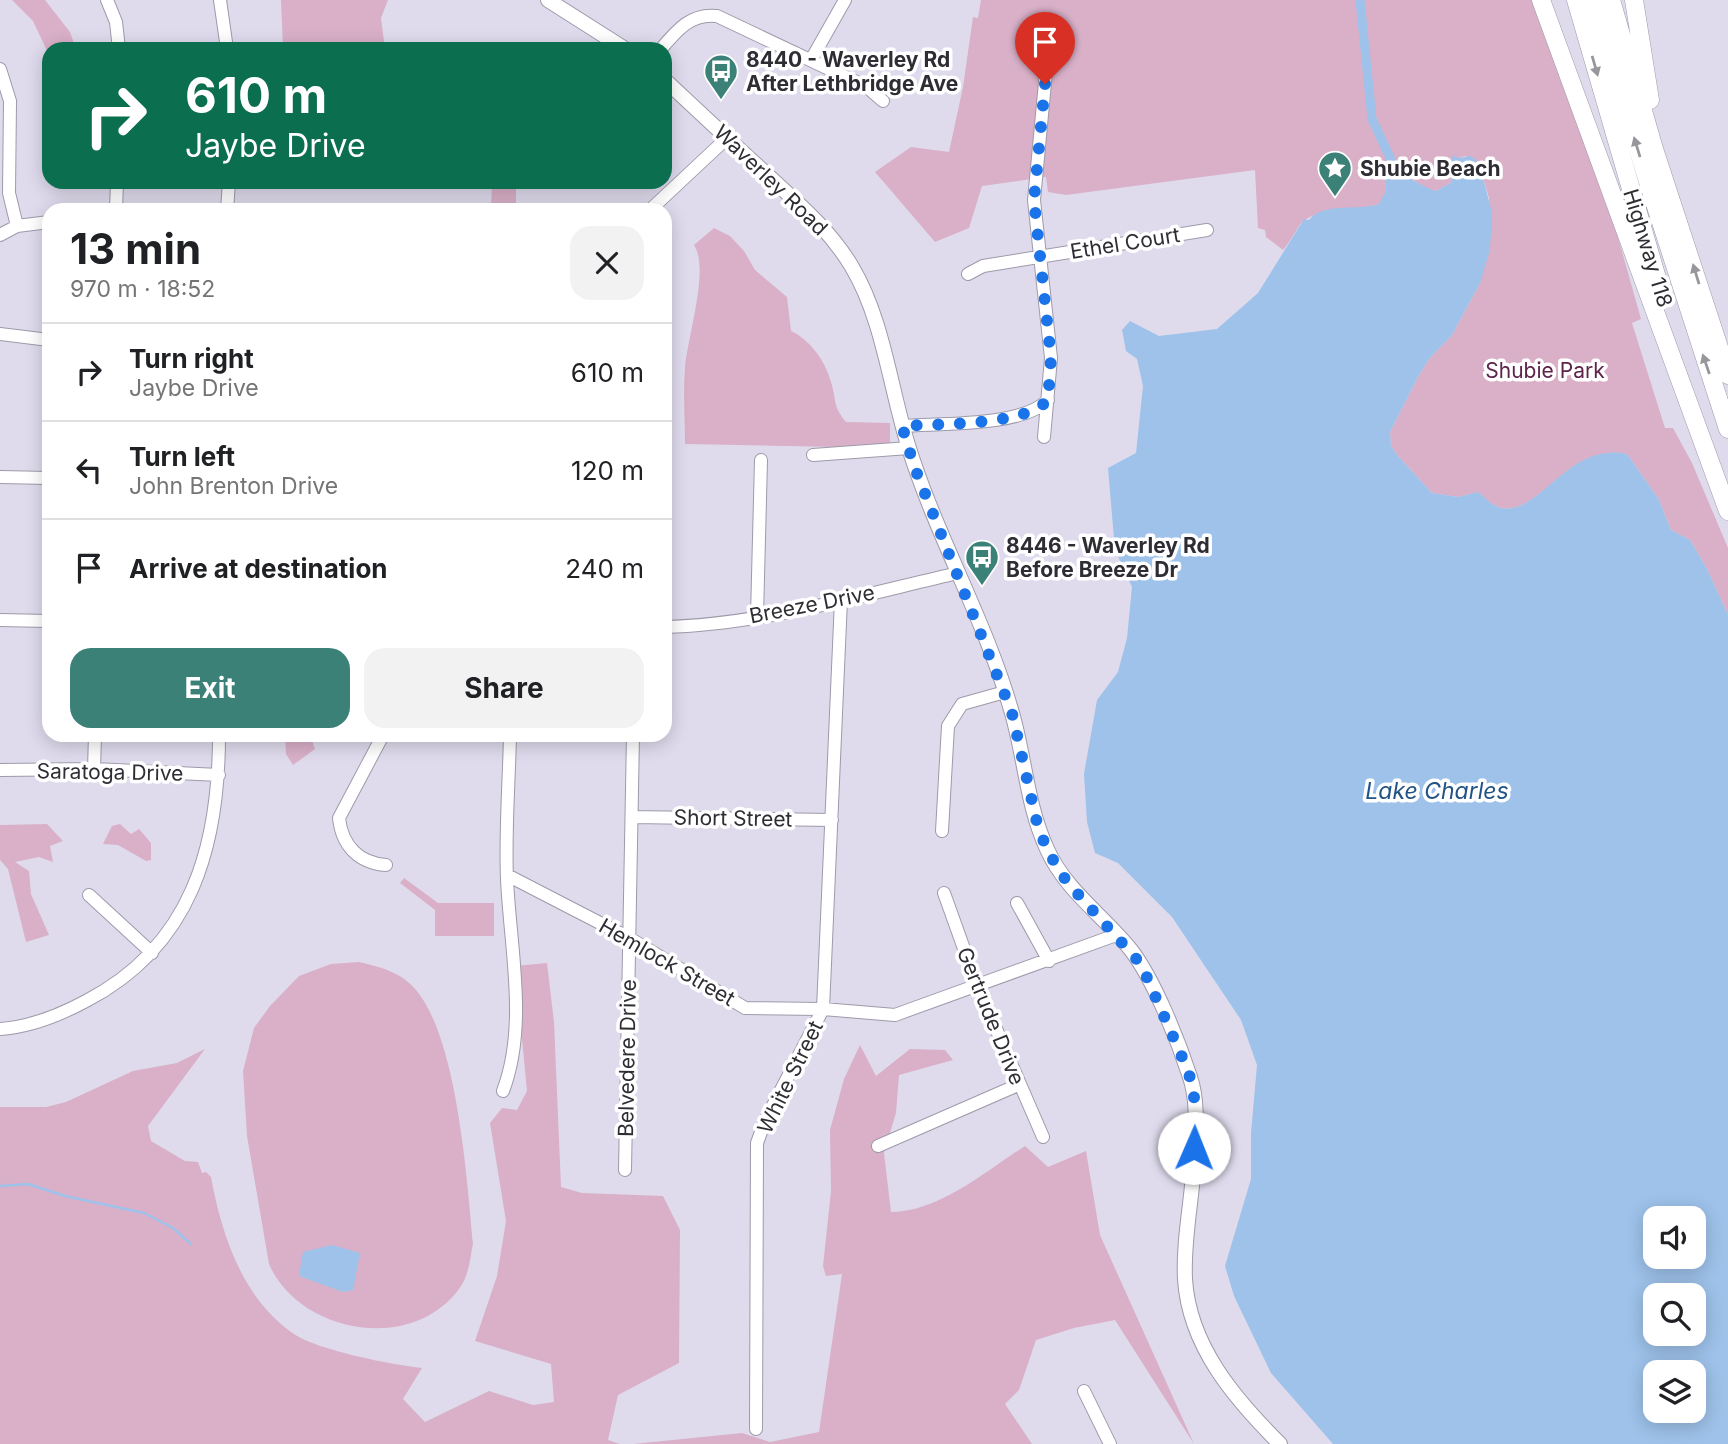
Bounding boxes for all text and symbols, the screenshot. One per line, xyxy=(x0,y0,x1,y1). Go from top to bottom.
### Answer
pin xyxy=(1015,12.0,1075,84)
icon: arrive xyxy=(1026,23,1064,61)
place label: 8440 - Waverley Rd After Lethbridge Ave xyxy=(746,47,958,96)
bus stop icon: 8440 - Waverley Rd After Lethbridge Ave xyxy=(702,52,740,101)
one-way arrow xyxy=(1590,55,1600,76)
text: 610 m xyxy=(185,66,327,125)
icon: right xyxy=(70,70,161,161)
street label: Waverley Road xyxy=(709,120,833,240)
text: Jaybe Drive xyxy=(185,126,366,165)
one-way arrow xyxy=(1632,136,1642,157)
place icon: Shubie Beach xyxy=(1316,149,1354,198)
place label: Shubie Beach xyxy=(1360,156,1501,181)
street label: Highway 118 xyxy=(1618,186,1678,310)
street label: Ethel Court xyxy=(1068,222,1182,264)
text: 13 min xyxy=(70,223,201,274)
button: close xyxy=(570,226,644,300)
one-way arrow xyxy=(1690,264,1700,285)
text: 970 m · 18:52 xyxy=(70,275,215,303)
text: Turn right xyxy=(129,343,254,374)
icon: right xyxy=(70,353,108,391)
one-way arrow xyxy=(1700,353,1711,374)
text: 610 m xyxy=(571,357,644,388)
park label: Shubie Park xyxy=(1485,358,1605,383)
text: Jaybe Drive xyxy=(129,374,259,402)
text: Turn left xyxy=(129,441,235,472)
icon: left xyxy=(70,451,108,489)
text: 120 m xyxy=(571,455,644,486)
text: John Brenton Drive xyxy=(129,472,338,500)
place label: 8446 - Waverley Rd Before Breeze Dr xyxy=(1006,533,1210,582)
bus stop icon: 8446 - Waverley Rd Before Breeze Dr xyxy=(963,538,1001,587)
icon: arrive xyxy=(70,549,108,587)
text: Arrive at destination xyxy=(129,553,388,584)
text: 240 m xyxy=(565,553,644,584)
street label: Breeze Drive xyxy=(747,580,877,628)
button: Exit xyxy=(70,648,350,728)
button: Share xyxy=(364,648,644,728)
street label: Saratoga Drive xyxy=(36,758,184,786)
water label: Lake Charles xyxy=(1365,777,1509,805)
street label: Short Street xyxy=(673,804,793,832)
street label: Hemlock Street xyxy=(595,913,739,1011)
street label: Gertrude Drive xyxy=(952,943,1030,1089)
street label: Belvedere Drive xyxy=(613,979,641,1137)
street label: White Street xyxy=(752,1016,828,1137)
position arrow xyxy=(1157,1111,1231,1185)
map controls xyxy=(1643,1206,1706,1423)
button: sound xyxy=(1643,1206,1706,1269)
button: search xyxy=(1643,1283,1706,1346)
button: layers xyxy=(1643,1360,1706,1423)

